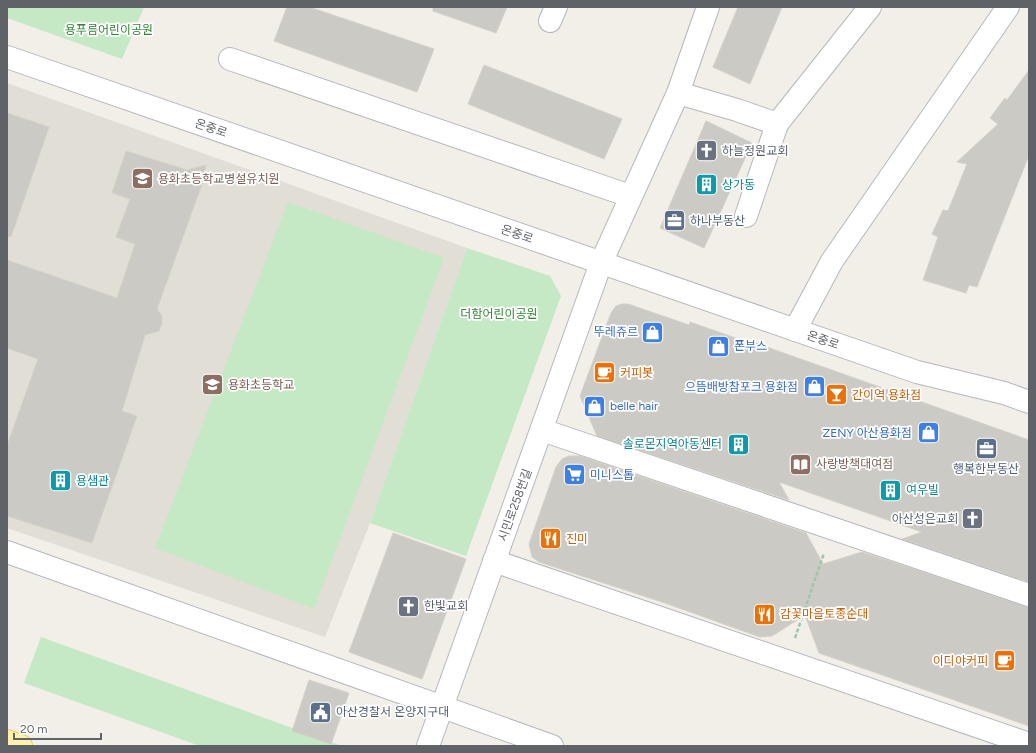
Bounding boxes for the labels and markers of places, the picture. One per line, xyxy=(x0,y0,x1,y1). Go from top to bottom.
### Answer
church icon: 하늘정원교회 xyxy=(693,138,719,164)
place label: 하늘정원교회 xyxy=(722,144,788,158)
school or university icon: 용화초등학교병설유치원 xyxy=(129,166,155,192)
place label: 용화초등학교병설유치원 xyxy=(158,172,279,186)
building icon: 상가동 xyxy=(693,172,719,198)
place label: 상가동 xyxy=(722,178,755,192)
office icon: 하나부동산 xyxy=(662,208,688,234)
place label: 하나부동산 xyxy=(690,214,745,228)
shop icon: 뚜레쥬르 xyxy=(640,319,666,345)
place label: 뚜레쥬르 xyxy=(594,325,638,339)
shop icon: 폰부스 xyxy=(706,333,732,359)
place label: 폰부스 xyxy=(734,339,767,353)
cafe icon: 커피봇 xyxy=(592,360,618,386)
place label: 커피봇 xyxy=(620,366,653,380)
school or university icon: 용화초등학교 xyxy=(200,372,226,398)
shop icon: 으뜸배방참포크 용화점 xyxy=(801,374,827,400)
place label: 용화초등학교 xyxy=(228,378,294,392)
place label: 으뜸배방참포크 용화점 xyxy=(685,380,798,394)
bar icon: 간이역 용화점 xyxy=(824,382,850,408)
place label: 간이역 용화점 xyxy=(852,388,921,402)
shop icon: belle hair xyxy=(581,393,607,419)
place label: belle hair xyxy=(610,399,658,413)
shop icon: ZENY 아산용화점 xyxy=(915,420,941,446)
place label: ZENY 아산용화점 xyxy=(823,426,912,440)
building icon: 솔로몬지역아동센터 xyxy=(725,431,751,457)
office icon: 행복한부동산 xyxy=(973,435,999,461)
place label: 솔로몬지역아동센터 xyxy=(623,437,722,451)
library icon: 사랑방책대여점 xyxy=(787,451,813,477)
place label: 사랑방책대여점 xyxy=(816,457,893,471)
supermarket icon: 미니스톱 xyxy=(561,462,587,488)
place label: 행복한부동산 xyxy=(953,462,1019,476)
building icon: 용샘관 xyxy=(48,468,74,494)
place label: 미니스톱 xyxy=(590,468,634,482)
place label: 용샘관 xyxy=(76,474,109,488)
building icon: 여우빌 xyxy=(878,477,904,503)
place label: 여우빌 xyxy=(906,483,939,497)
church icon: 아산성은교회 xyxy=(960,506,986,532)
place label: 아산성은교회 xyxy=(892,512,958,526)
restaurant icon: 진미 xyxy=(537,526,563,552)
place label: 진미 xyxy=(566,532,588,546)
church icon: 한빛교회 xyxy=(395,593,421,619)
place label: 한빛교회 xyxy=(424,599,468,613)
restaurant icon: 감꽃마을토종순대 xyxy=(751,601,777,627)
place label: 감꽃마을토종순대 xyxy=(780,607,868,621)
cafe icon: 이디야커피 xyxy=(991,648,1017,674)
place label: 이디야커피 xyxy=(933,654,988,668)
public building icon: 아산경찰서 온양지구대 xyxy=(307,699,333,725)
place label: 아산경찰서 온양지구대 xyxy=(336,705,449,719)

